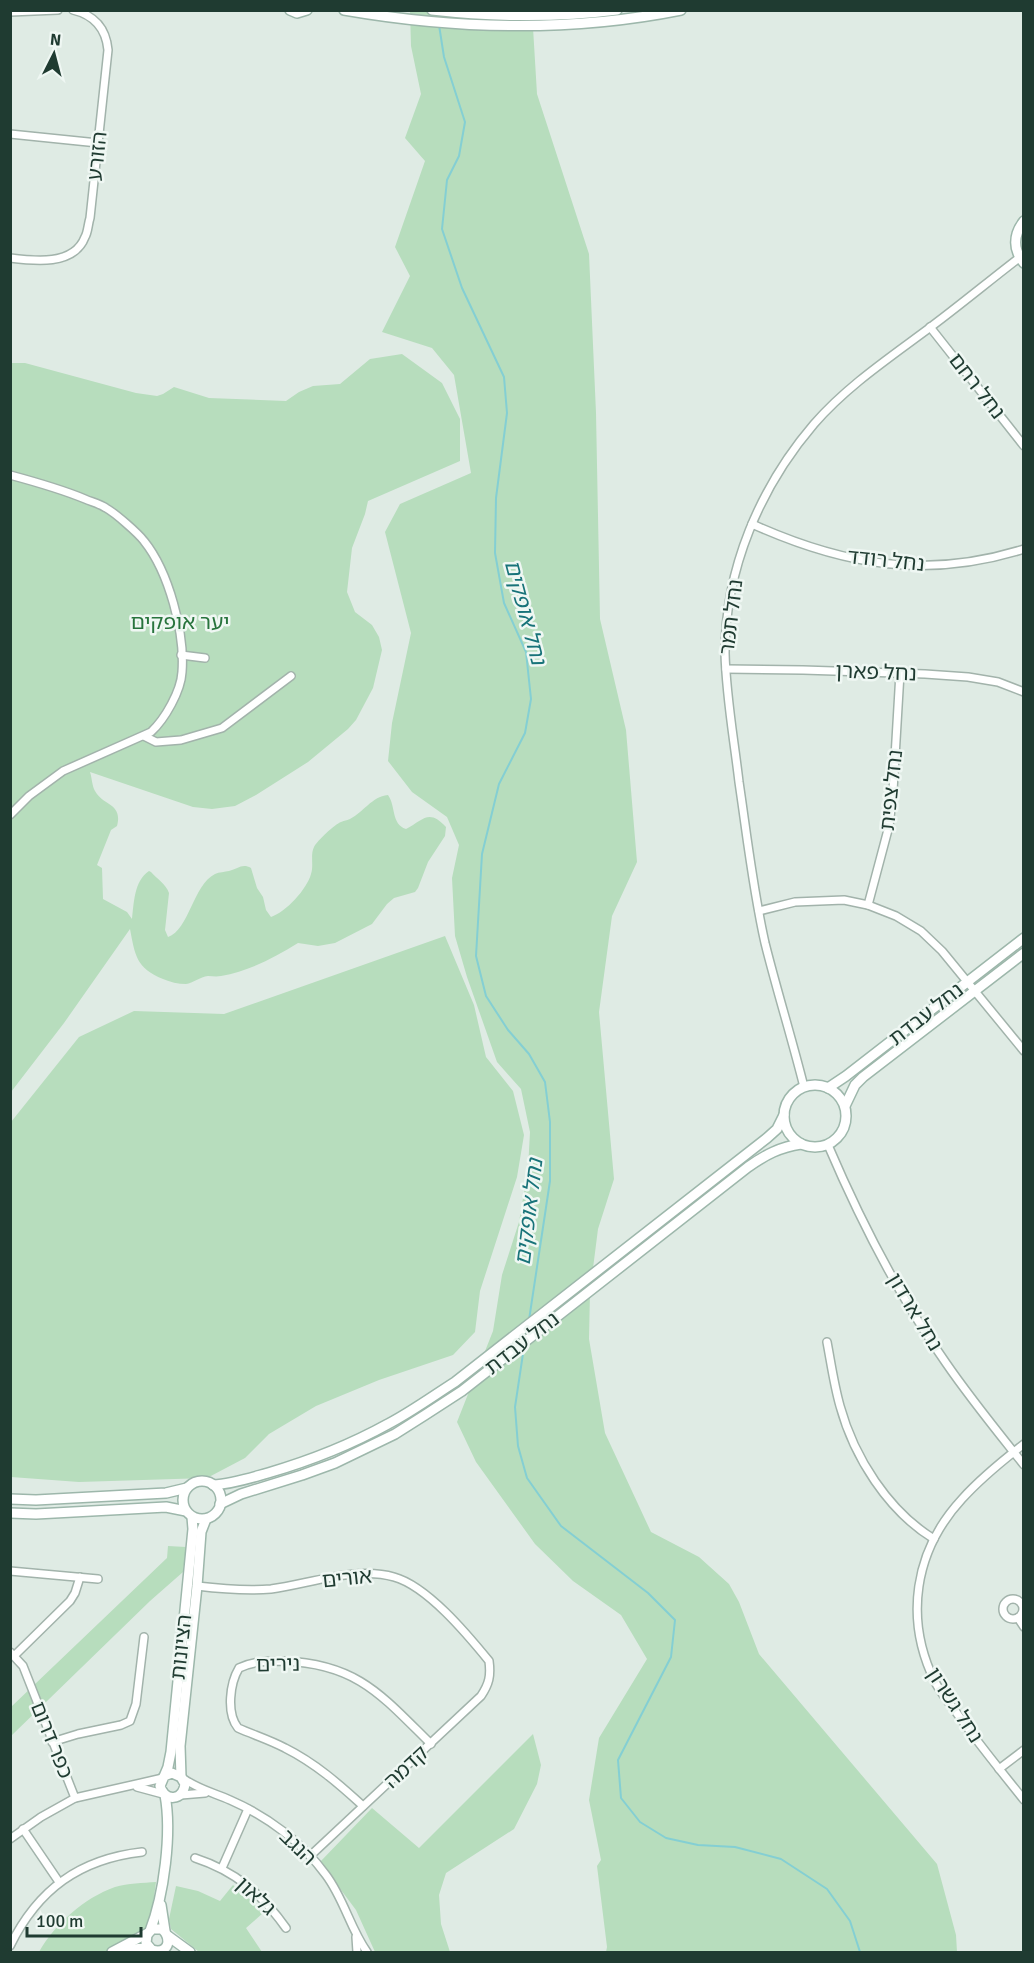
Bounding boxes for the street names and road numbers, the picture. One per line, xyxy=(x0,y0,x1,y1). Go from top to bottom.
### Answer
street label: הזורע xyxy=(81,130,113,182)
street label: נחל רחם xyxy=(943,348,1011,424)
street label: נחל רודד xyxy=(846,543,926,577)
street label: נחל תמר xyxy=(713,578,749,656)
street label: נחל פארן xyxy=(835,658,917,686)
street label: נחל צפית xyxy=(874,748,908,832)
street label: נחל עבדת xyxy=(884,977,968,1051)
street label: נחל ארדון xyxy=(882,1268,948,1356)
street label: נחל עבדת xyxy=(480,1306,564,1380)
street label: אורים xyxy=(321,1562,373,1594)
street label: הציונות xyxy=(165,1613,197,1681)
street label: נירים xyxy=(256,1651,300,1677)
street label: נחל גשרון xyxy=(921,1662,989,1748)
street label: כפר דרום xyxy=(25,1698,79,1782)
street label: קדמה xyxy=(378,1740,434,1794)
street label: הנגב xyxy=(274,1823,322,1871)
street label: גלאון xyxy=(231,1871,281,1921)

